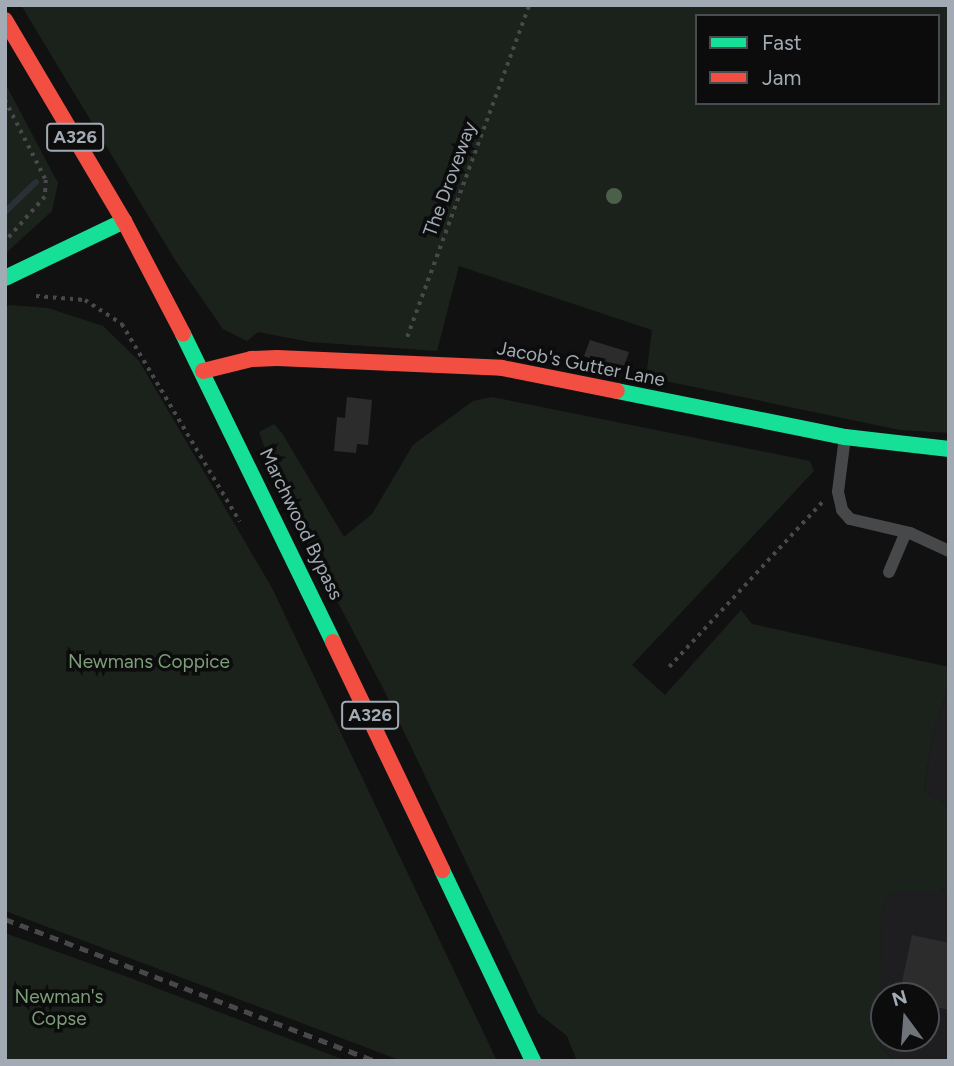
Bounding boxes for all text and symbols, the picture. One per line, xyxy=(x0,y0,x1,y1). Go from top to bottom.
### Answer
legend xyxy=(695,14,940,105)
text: Fast xyxy=(762,30,802,55)
text: Jam xyxy=(762,65,801,90)
street label: The Droveway xyxy=(419,119,481,239)
road number: A326 xyxy=(45,122,105,152)
street label: Jacob's Gutter Lane xyxy=(495,337,667,391)
street label: Marchwood Bypass xyxy=(254,445,348,603)
park label: Newmans Coppice xyxy=(68,651,230,673)
road number: A326 xyxy=(340,700,400,730)
north arrow xyxy=(870,982,940,1052)
text: N xyxy=(889,985,910,1011)
park label: Newman's Copse xyxy=(15,986,103,1030)

